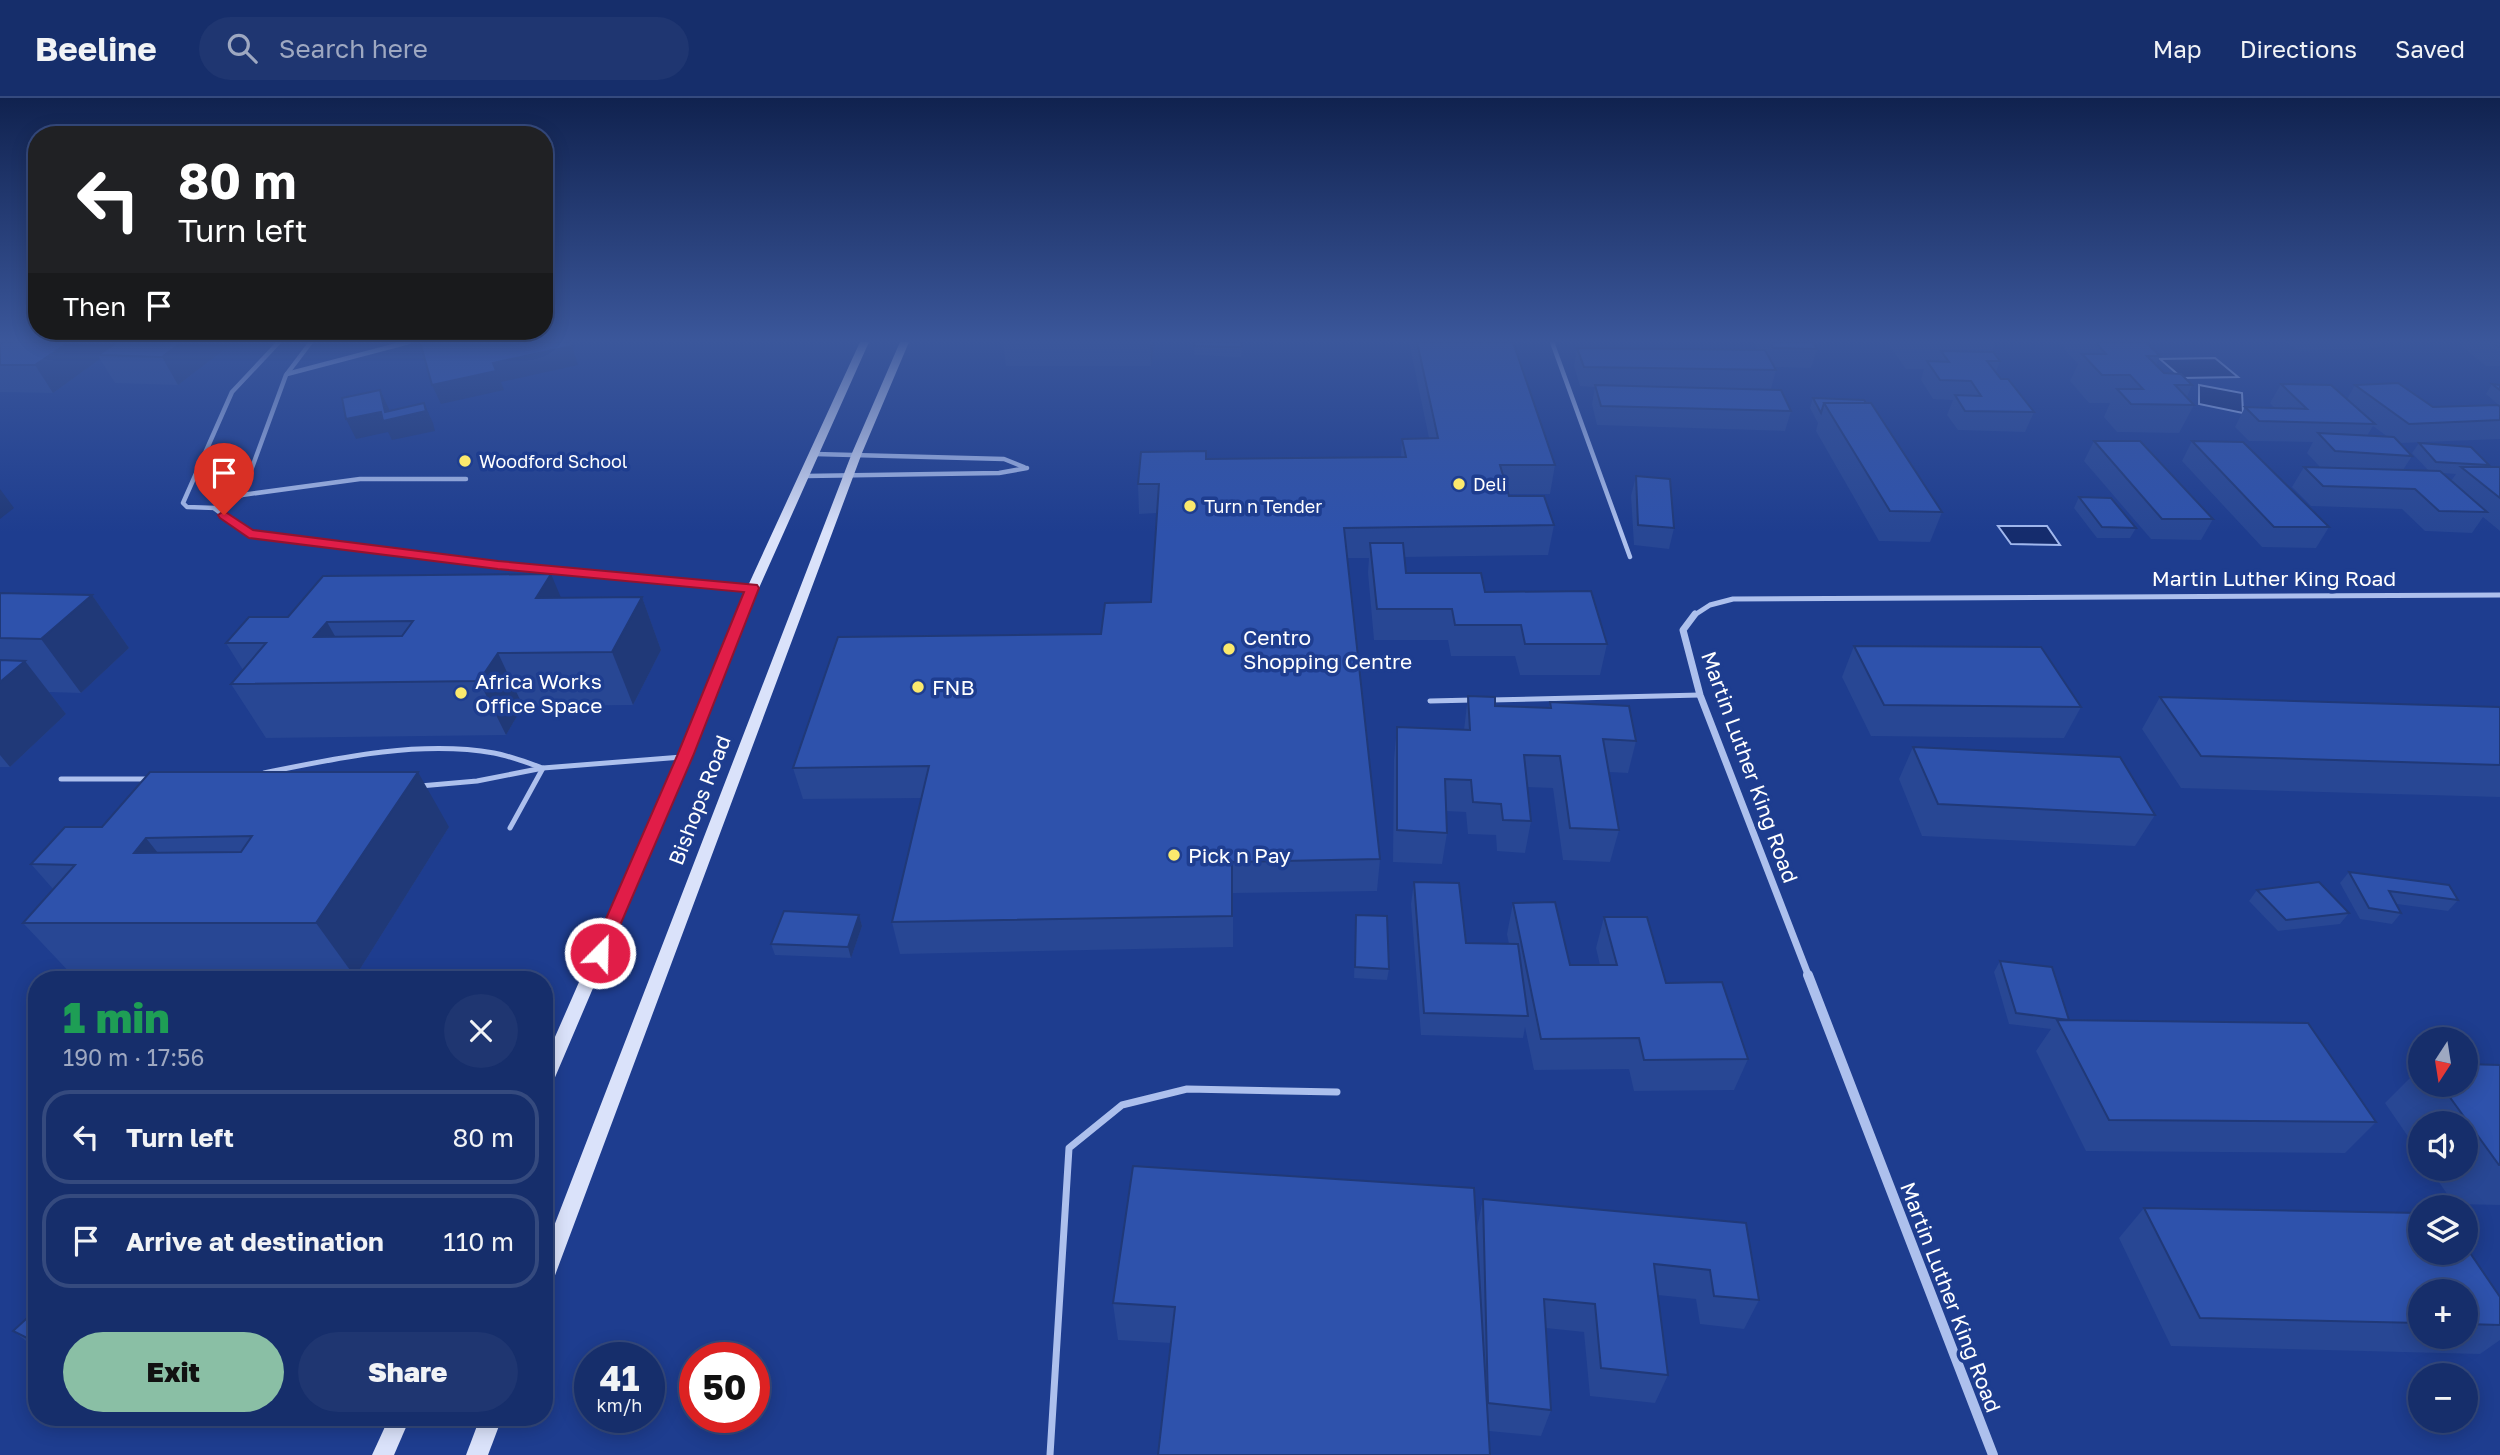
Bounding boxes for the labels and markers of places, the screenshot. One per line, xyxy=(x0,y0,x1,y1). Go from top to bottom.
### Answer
pin xyxy=(194,443,254,515)
place label: Woodford School xyxy=(479,450,628,472)
marker: Woodford School xyxy=(457,453,473,469)
place label: Deli xyxy=(1473,473,1507,495)
marker: Deli xyxy=(1451,476,1467,492)
place label: Turn n Tender xyxy=(1204,495,1322,517)
marker: Turn n Tender xyxy=(1182,498,1198,514)
place label: Centro Shopping Centre xyxy=(1243,624,1412,674)
marker: Centro Shopping Centre xyxy=(1221,641,1237,657)
place label: Africa Works Office Space xyxy=(475,668,602,718)
place label: FNB xyxy=(932,674,975,700)
marker: FNB xyxy=(910,679,926,695)
marker: Africa Works Office Space xyxy=(453,685,469,701)
place label: Pick n Pay xyxy=(1188,842,1291,868)
marker: Pick n Pay xyxy=(1166,847,1182,863)

